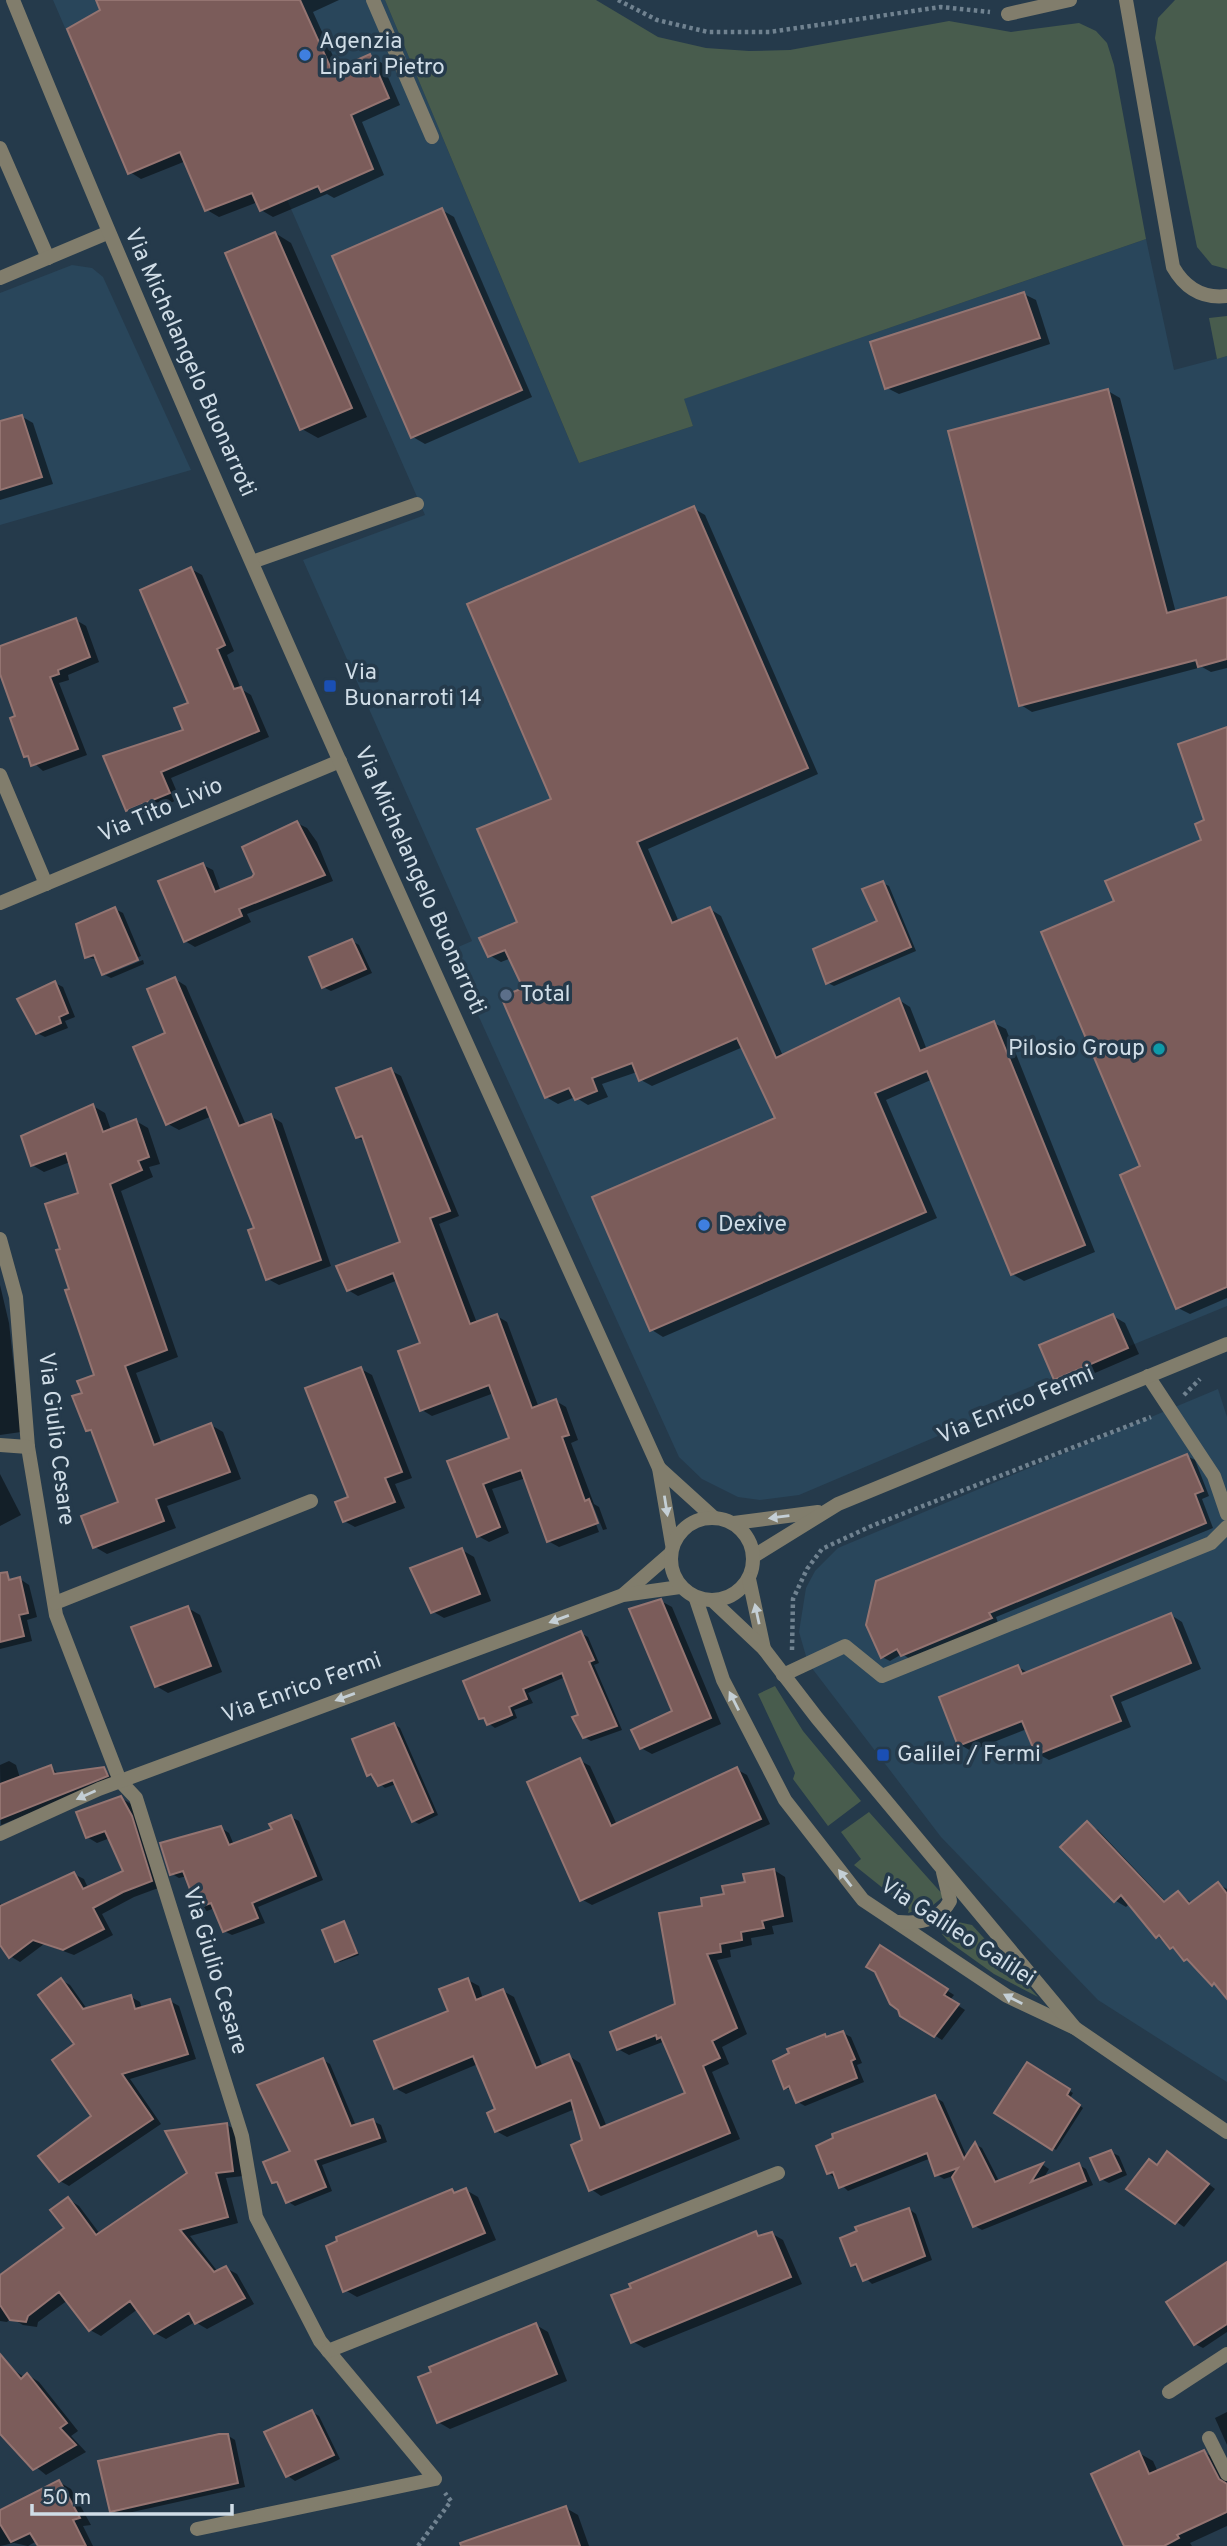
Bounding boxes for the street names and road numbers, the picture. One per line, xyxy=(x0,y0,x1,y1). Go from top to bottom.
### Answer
street label: Via Michelangelo Buonarroti xyxy=(117,224,261,502)
street label: Via Michelangelo Buonarroti xyxy=(347,742,491,1020)
street label: Via Tito Livio xyxy=(94,772,228,850)
street label: Via Giulio Cesare xyxy=(30,1351,80,1527)
street label: Via Enrico Fermi xyxy=(933,1360,1099,1452)
street label: Via Enrico Fermi xyxy=(218,1647,386,1731)
street label: Via Galileo Galilei xyxy=(874,1872,1040,1994)
street label: Via Giulio Cesare xyxy=(175,1884,253,2058)

